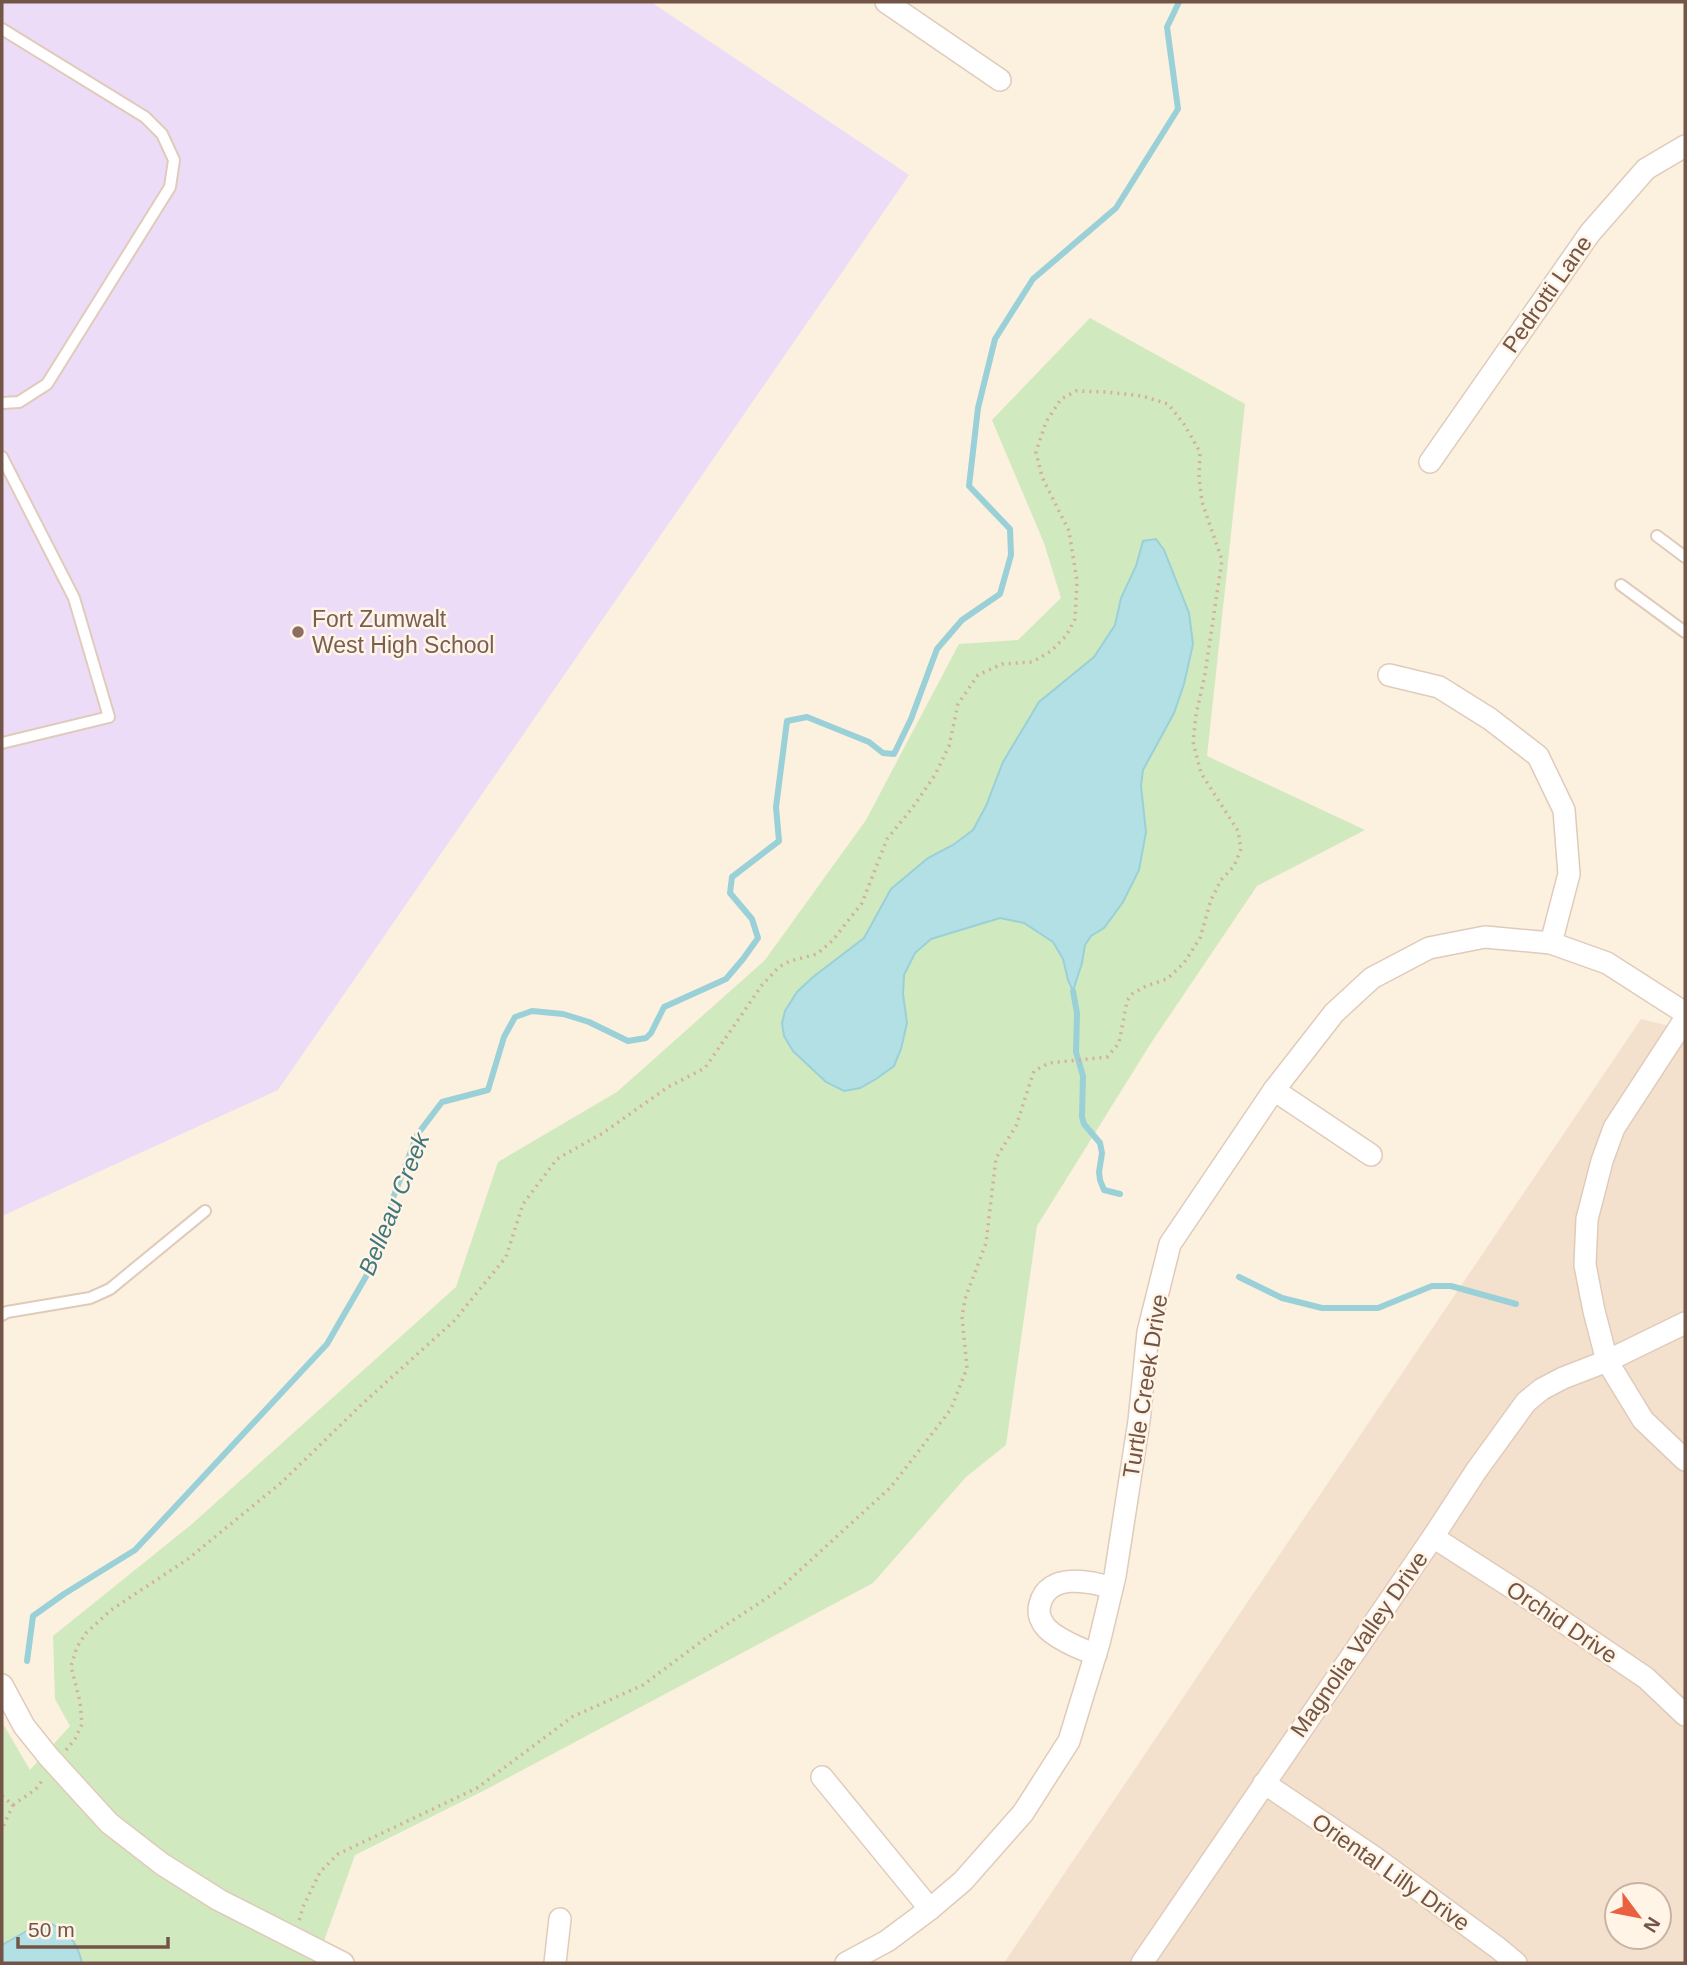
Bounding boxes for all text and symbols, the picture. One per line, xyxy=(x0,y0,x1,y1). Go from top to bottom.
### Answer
street label: Pedrotti Lane xyxy=(1497,231,1597,357)
place label: Fort Zumwalt West High School xyxy=(312,606,494,658)
marker: Fort Zumwalt West High School xyxy=(290,624,306,640)
water label: Belleau Creek xyxy=(353,1127,435,1279)
street label: Turtle Creek Drive xyxy=(1118,1292,1172,1480)
street label: Magnolia Valley Drive xyxy=(1285,1546,1433,1742)
street label: Orchid Drive xyxy=(1502,1575,1622,1669)
street label: Oriental Lilly Drive xyxy=(1307,1808,1475,1936)
north arrow xyxy=(1603,1881,1673,1951)
scale bar xyxy=(18,1906,168,1950)
text: N xyxy=(1639,1913,1665,1936)
text: 50 m xyxy=(28,1918,75,1941)

